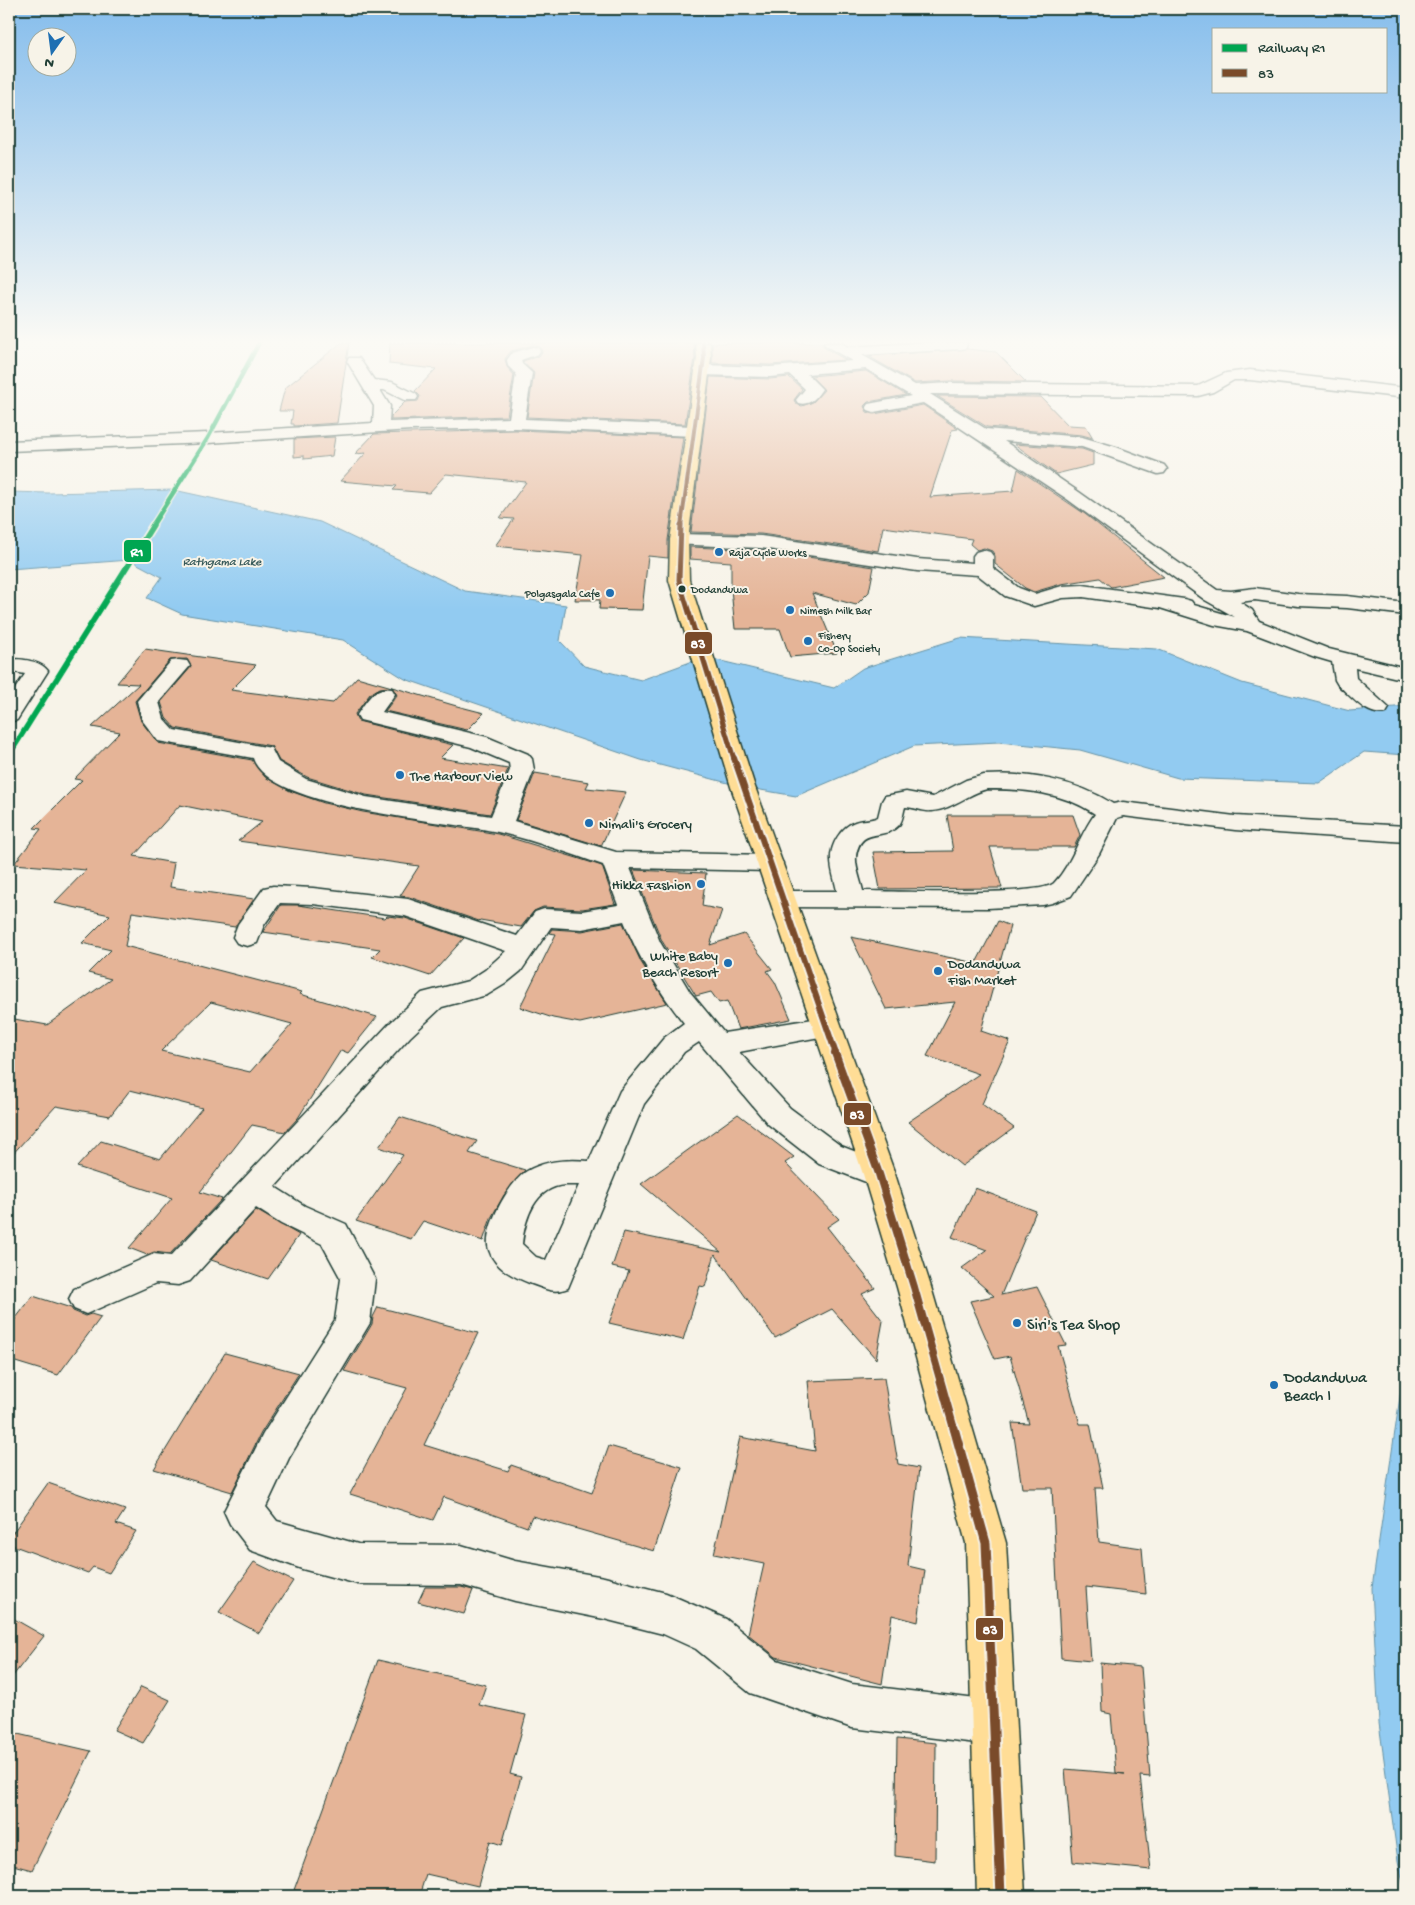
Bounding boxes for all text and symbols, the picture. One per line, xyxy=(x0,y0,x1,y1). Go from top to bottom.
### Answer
north arrow xyxy=(28,28,78,78)
legend xyxy=(1212,28,1388,92)
text: Railway R1 xyxy=(1258,40,1326,58)
text: N xyxy=(43,53,56,72)
text: 83 xyxy=(1258,66,1274,84)
line badge: R1 xyxy=(123,539,152,563)
text: R1 xyxy=(130,545,144,562)
marker: Raja Cycle Works xyxy=(713,546,725,558)
place label: Raja Cycle Works xyxy=(729,548,807,560)
water label: Rathgama Lake xyxy=(183,556,262,570)
marker: Dodanduwa xyxy=(677,584,687,594)
place label: Dodanduwa xyxy=(690,585,749,597)
marker: Polgasgala Cafe xyxy=(604,587,616,599)
place label: Polgasgala Cafe xyxy=(524,588,600,601)
marker: Nimesh Milk Bar xyxy=(784,604,796,616)
place label: Nimesh Milk Bar xyxy=(800,606,872,618)
line badge: 83 xyxy=(684,631,713,655)
place label: Fishery Co-Op Society xyxy=(817,631,881,656)
marker: Fishery Co-Op Society xyxy=(802,635,814,647)
text: 83 xyxy=(691,637,705,654)
marker: The Harbour View xyxy=(394,769,406,781)
place label: The Harbour View xyxy=(409,769,513,786)
marker: Nimali's Grocery xyxy=(583,817,595,829)
place label: Nimali's Grocery xyxy=(599,817,692,834)
place label: Hikka Fashion xyxy=(612,878,691,895)
marker: Hikka Fashion xyxy=(695,878,707,890)
place label: White Baby Beach Resort xyxy=(642,949,719,982)
marker: White Baby Beach Resort xyxy=(722,957,734,969)
place label: Dodanduwa Fish Market xyxy=(947,957,1022,990)
marker: Dodanduwa Fish Market xyxy=(932,965,944,977)
line badge: 83 xyxy=(843,1102,872,1126)
text: 83 xyxy=(850,1108,864,1125)
marker: Siri's Tea Shop xyxy=(1011,1317,1023,1329)
place label: Siri's Tea Shop xyxy=(1027,1317,1120,1336)
place label: Dodanduwa Beach I xyxy=(1283,1370,1368,1407)
marker: Dodanduwa Beach I xyxy=(1268,1379,1280,1391)
line badge: 83 xyxy=(975,1617,1004,1641)
text: 83 xyxy=(983,1623,997,1640)

